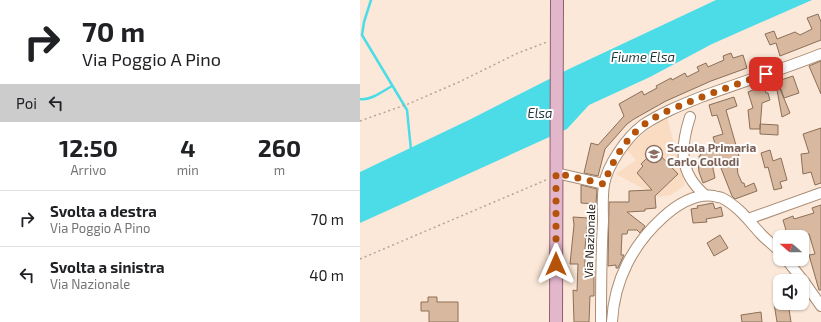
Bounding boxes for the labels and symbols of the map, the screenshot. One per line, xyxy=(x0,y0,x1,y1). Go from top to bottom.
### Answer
water label: Fiume Elsa xyxy=(611,49,675,65)
pin xyxy=(749,57,783,91)
water label: Elsa xyxy=(527,105,553,121)
place label: Scuola Primaria Carlo Collodi xyxy=(667,140,756,168)
school or university icon: Scuola Primaria Carlo Collodi xyxy=(644,144,664,164)
street label: Via Nazionale xyxy=(581,204,597,278)
north arrow xyxy=(773,230,809,266)
position arrow xyxy=(535,243,577,285)

